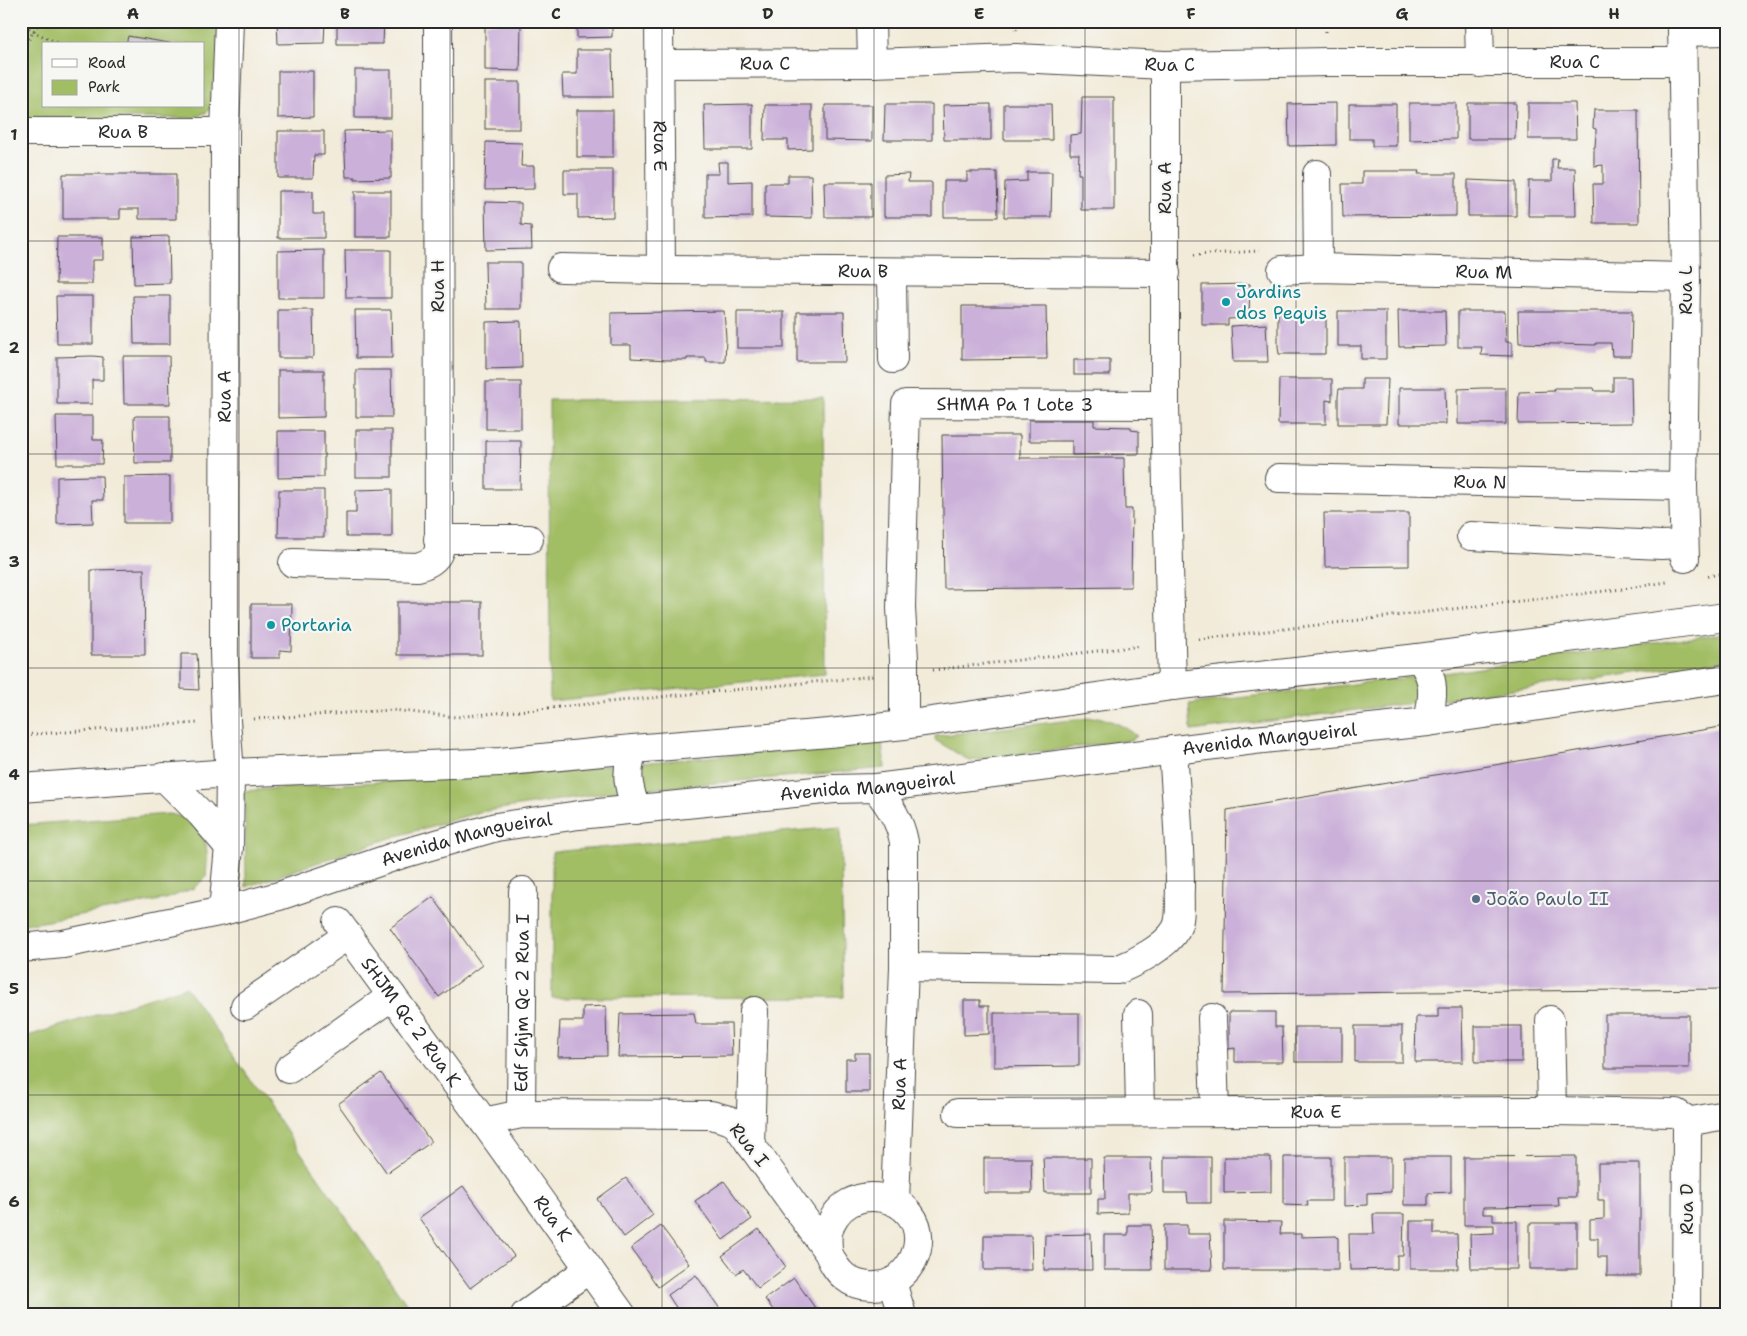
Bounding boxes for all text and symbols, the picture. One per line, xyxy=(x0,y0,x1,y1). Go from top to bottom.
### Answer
text: A xyxy=(127,3,139,24)
text: B xyxy=(340,3,350,24)
text: C xyxy=(551,3,561,24)
text: D xyxy=(762,3,774,24)
text: E xyxy=(974,3,984,24)
text: F xyxy=(1186,3,1196,24)
text: G xyxy=(1396,3,1409,24)
text: H xyxy=(1608,3,1620,24)
legend xyxy=(42,42,205,108)
street label: Rua C xyxy=(1549,50,1600,74)
street label: Rua C xyxy=(740,51,790,76)
street label: Rua C xyxy=(1144,52,1195,77)
text: Road xyxy=(88,53,126,73)
text: Park xyxy=(88,77,120,97)
street label: Rua B xyxy=(98,120,148,144)
street label: Rua E xyxy=(648,120,672,172)
text: 1 xyxy=(10,124,18,145)
street label: Rua A xyxy=(1153,162,1177,214)
street label: Rua B xyxy=(838,259,888,283)
street label: Rua M xyxy=(1455,259,1513,285)
street label: Rua H xyxy=(426,260,450,312)
street label: Rua L xyxy=(1674,265,1698,315)
place label: Jardins dos Pequis xyxy=(1236,280,1327,325)
marker: Jardins dos Pequis xyxy=(1220,296,1232,308)
text: 2 xyxy=(8,337,20,358)
street label: Rua A xyxy=(212,370,237,423)
street label: SHMA Pa 1 Lote 3 xyxy=(937,392,1093,417)
street label: Rua N xyxy=(1453,469,1507,495)
text: 3 xyxy=(8,551,20,572)
place label: Portaria xyxy=(281,613,352,637)
marker: Portaria xyxy=(265,619,277,631)
street label: Avenida Mangueiral xyxy=(1181,717,1359,761)
text: 4 xyxy=(8,764,20,785)
street label: Avenida Mangueiral xyxy=(779,766,957,806)
street label: Avenida Mangueiral xyxy=(378,807,554,872)
place label: João Paulo II xyxy=(1486,887,1609,911)
marker: João Paulo II xyxy=(1470,893,1482,905)
street label: Edf Shjm Qc 2 Rua I xyxy=(509,914,535,1092)
street label: SHJM Qc 2 Rua K xyxy=(356,953,467,1092)
text: 5 xyxy=(9,978,19,999)
street label: Rua A xyxy=(887,1057,913,1111)
street label: Rua E xyxy=(1291,1100,1341,1124)
street label: Rua I xyxy=(724,1118,774,1172)
street label: Rua D xyxy=(1675,1183,1699,1235)
street label: Rua K xyxy=(528,1190,578,1246)
text: 6 xyxy=(8,1191,20,1212)

